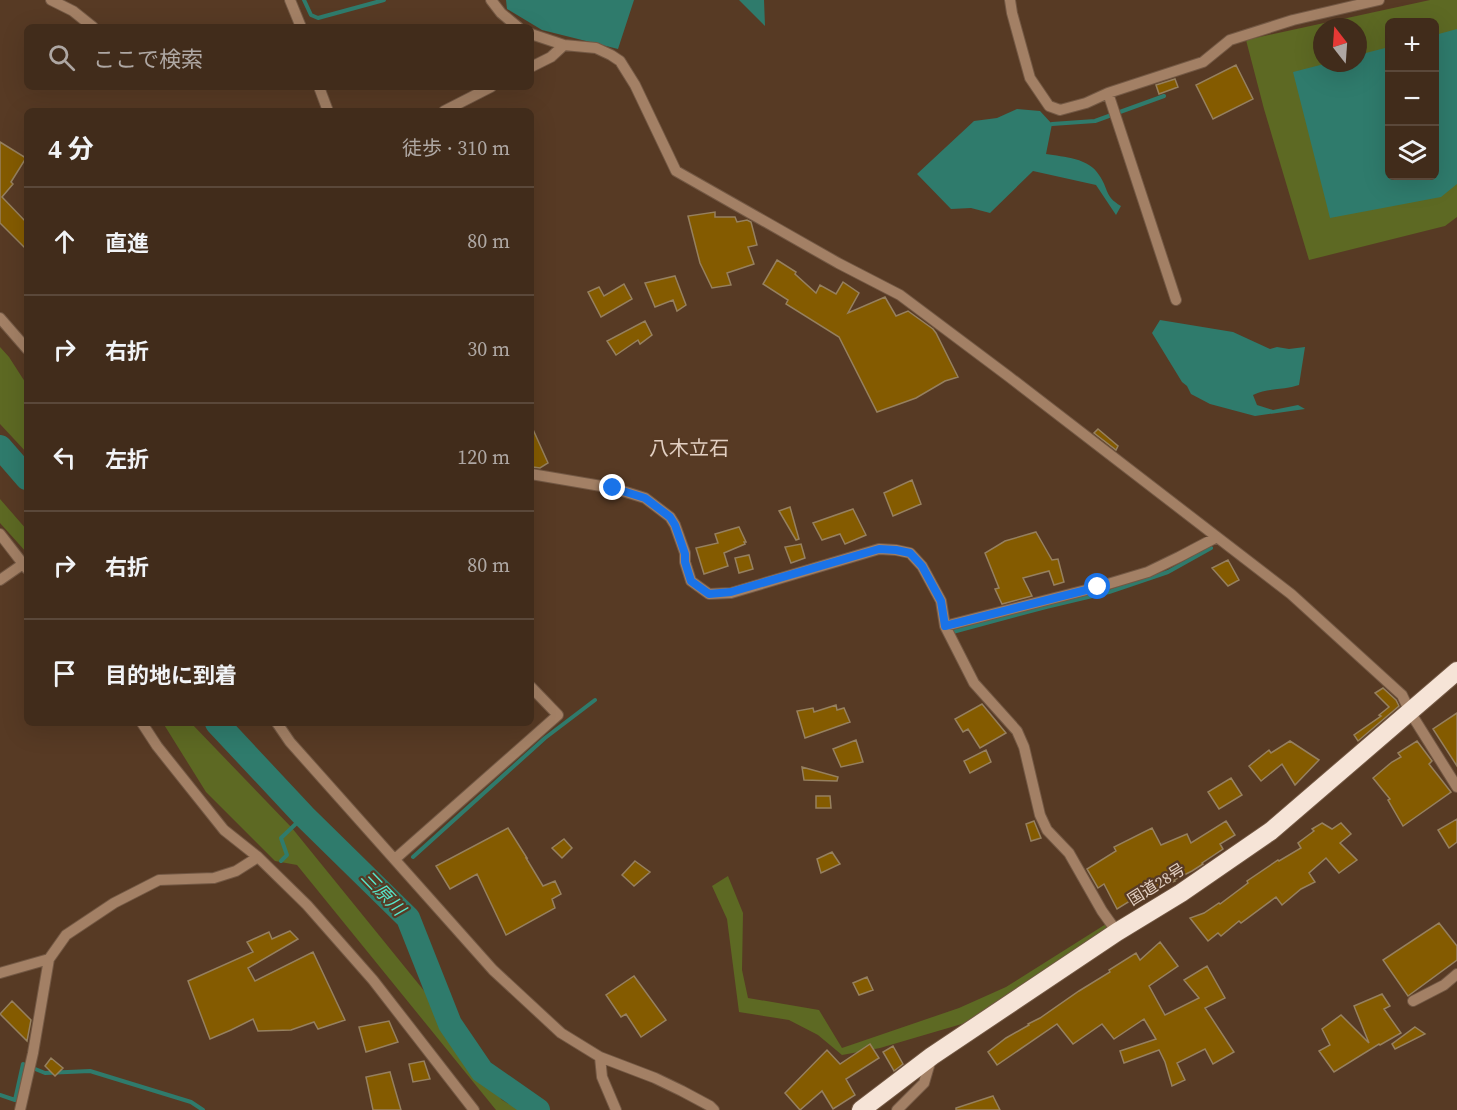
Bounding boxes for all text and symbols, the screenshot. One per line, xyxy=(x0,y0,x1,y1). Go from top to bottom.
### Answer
north arrow xyxy=(1313,18,1367,72)
map controls xyxy=(1385,18,1439,180)
button: + xyxy=(1385,18,1439,72)
search box xyxy=(24,24,534,90)
icon: search xyxy=(45,41,78,74)
text: ここで検索 xyxy=(93,44,203,74)
button: − xyxy=(1385,72,1439,126)
button: layers xyxy=(1385,126,1439,180)
text: 4 分 xyxy=(48,131,94,167)
text: 徒歩 · 310 m xyxy=(402,134,510,162)
icon: ahead xyxy=(48,225,81,258)
text: 80 m xyxy=(467,227,510,255)
text: 直進 xyxy=(105,228,149,258)
icon: right xyxy=(48,333,81,366)
text: 30 m xyxy=(467,335,510,363)
text: 右折 xyxy=(105,336,149,366)
district label: 八木立石 xyxy=(649,434,729,462)
icon: left xyxy=(48,441,81,474)
text: 120 m xyxy=(457,443,510,471)
text: 左折 xyxy=(105,444,149,474)
route end xyxy=(599,474,625,500)
icon: right xyxy=(48,549,81,582)
text: 80 m xyxy=(467,551,510,579)
text: 右折 xyxy=(105,552,149,582)
route start xyxy=(1084,573,1110,599)
icon: arrive xyxy=(48,657,81,690)
text: 目的地に到着 xyxy=(105,660,237,690)
street label: 国道28号 xyxy=(1123,858,1189,910)
water label: 三原川 xyxy=(356,865,412,922)

